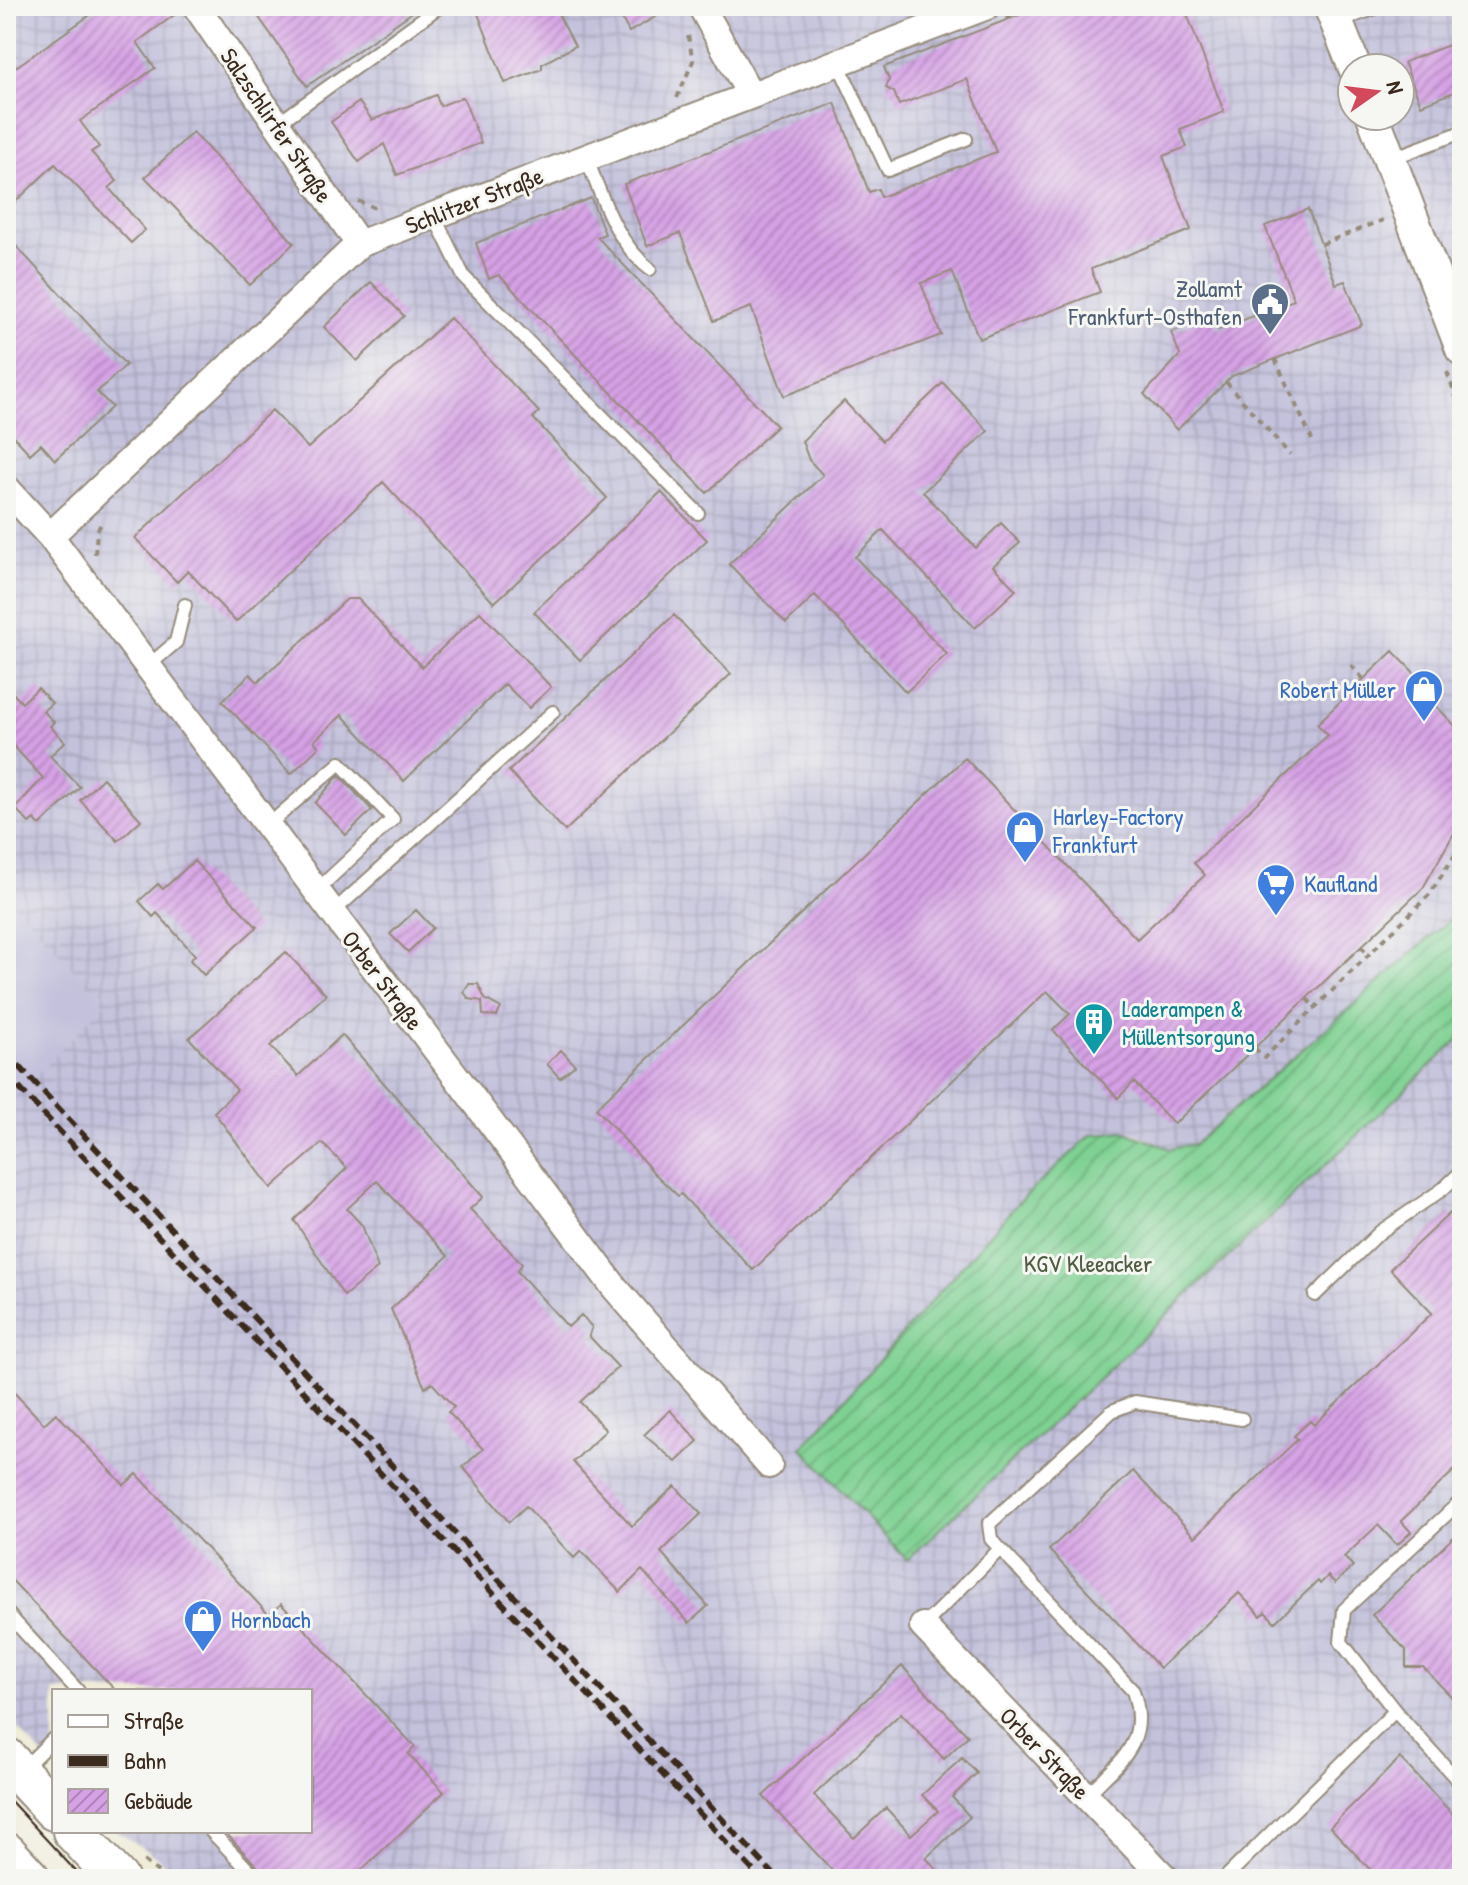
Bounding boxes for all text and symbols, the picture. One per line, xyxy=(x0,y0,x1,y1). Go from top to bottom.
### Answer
street label: Salzschlirfer Straße xyxy=(213,42,341,209)
north arrow xyxy=(1336,52,1416,132)
text: N xyxy=(1379,78,1411,97)
street label: Schlitzer Straße xyxy=(400,159,548,241)
place label: Zollamt Frankfurt-Osthafen xyxy=(1068,272,1243,332)
public building icon: Zollamt Frankfurt-Osthafen xyxy=(1249,281,1291,336)
shop icon: Robert Müller xyxy=(1403,668,1445,723)
place label: Robert Müller xyxy=(1280,673,1396,705)
place label: Harley-Factory Frankfurt xyxy=(1052,800,1184,860)
shop icon: Harley-Factory Frankfurt xyxy=(1004,809,1046,864)
supermarket icon: Kaufland xyxy=(1255,862,1297,917)
place label: Kaufland xyxy=(1304,867,1377,899)
street label: Orber Straße xyxy=(335,924,431,1037)
place label: Laderampen & Müllentsorgung xyxy=(1122,992,1255,1052)
building icon: Laderampen & Müllentsorgung xyxy=(1073,1001,1115,1056)
park label: KGV Kleeacker xyxy=(1024,1247,1152,1279)
shop icon: Hornbach xyxy=(182,1598,224,1653)
place label: Hornbach xyxy=(231,1603,311,1635)
legend xyxy=(52,1689,312,1833)
street label: Orber Straße xyxy=(993,1700,1097,1807)
text: Straße xyxy=(124,1704,185,1736)
text: Bahn xyxy=(124,1744,167,1776)
text: Gebäude xyxy=(124,1784,193,1816)

